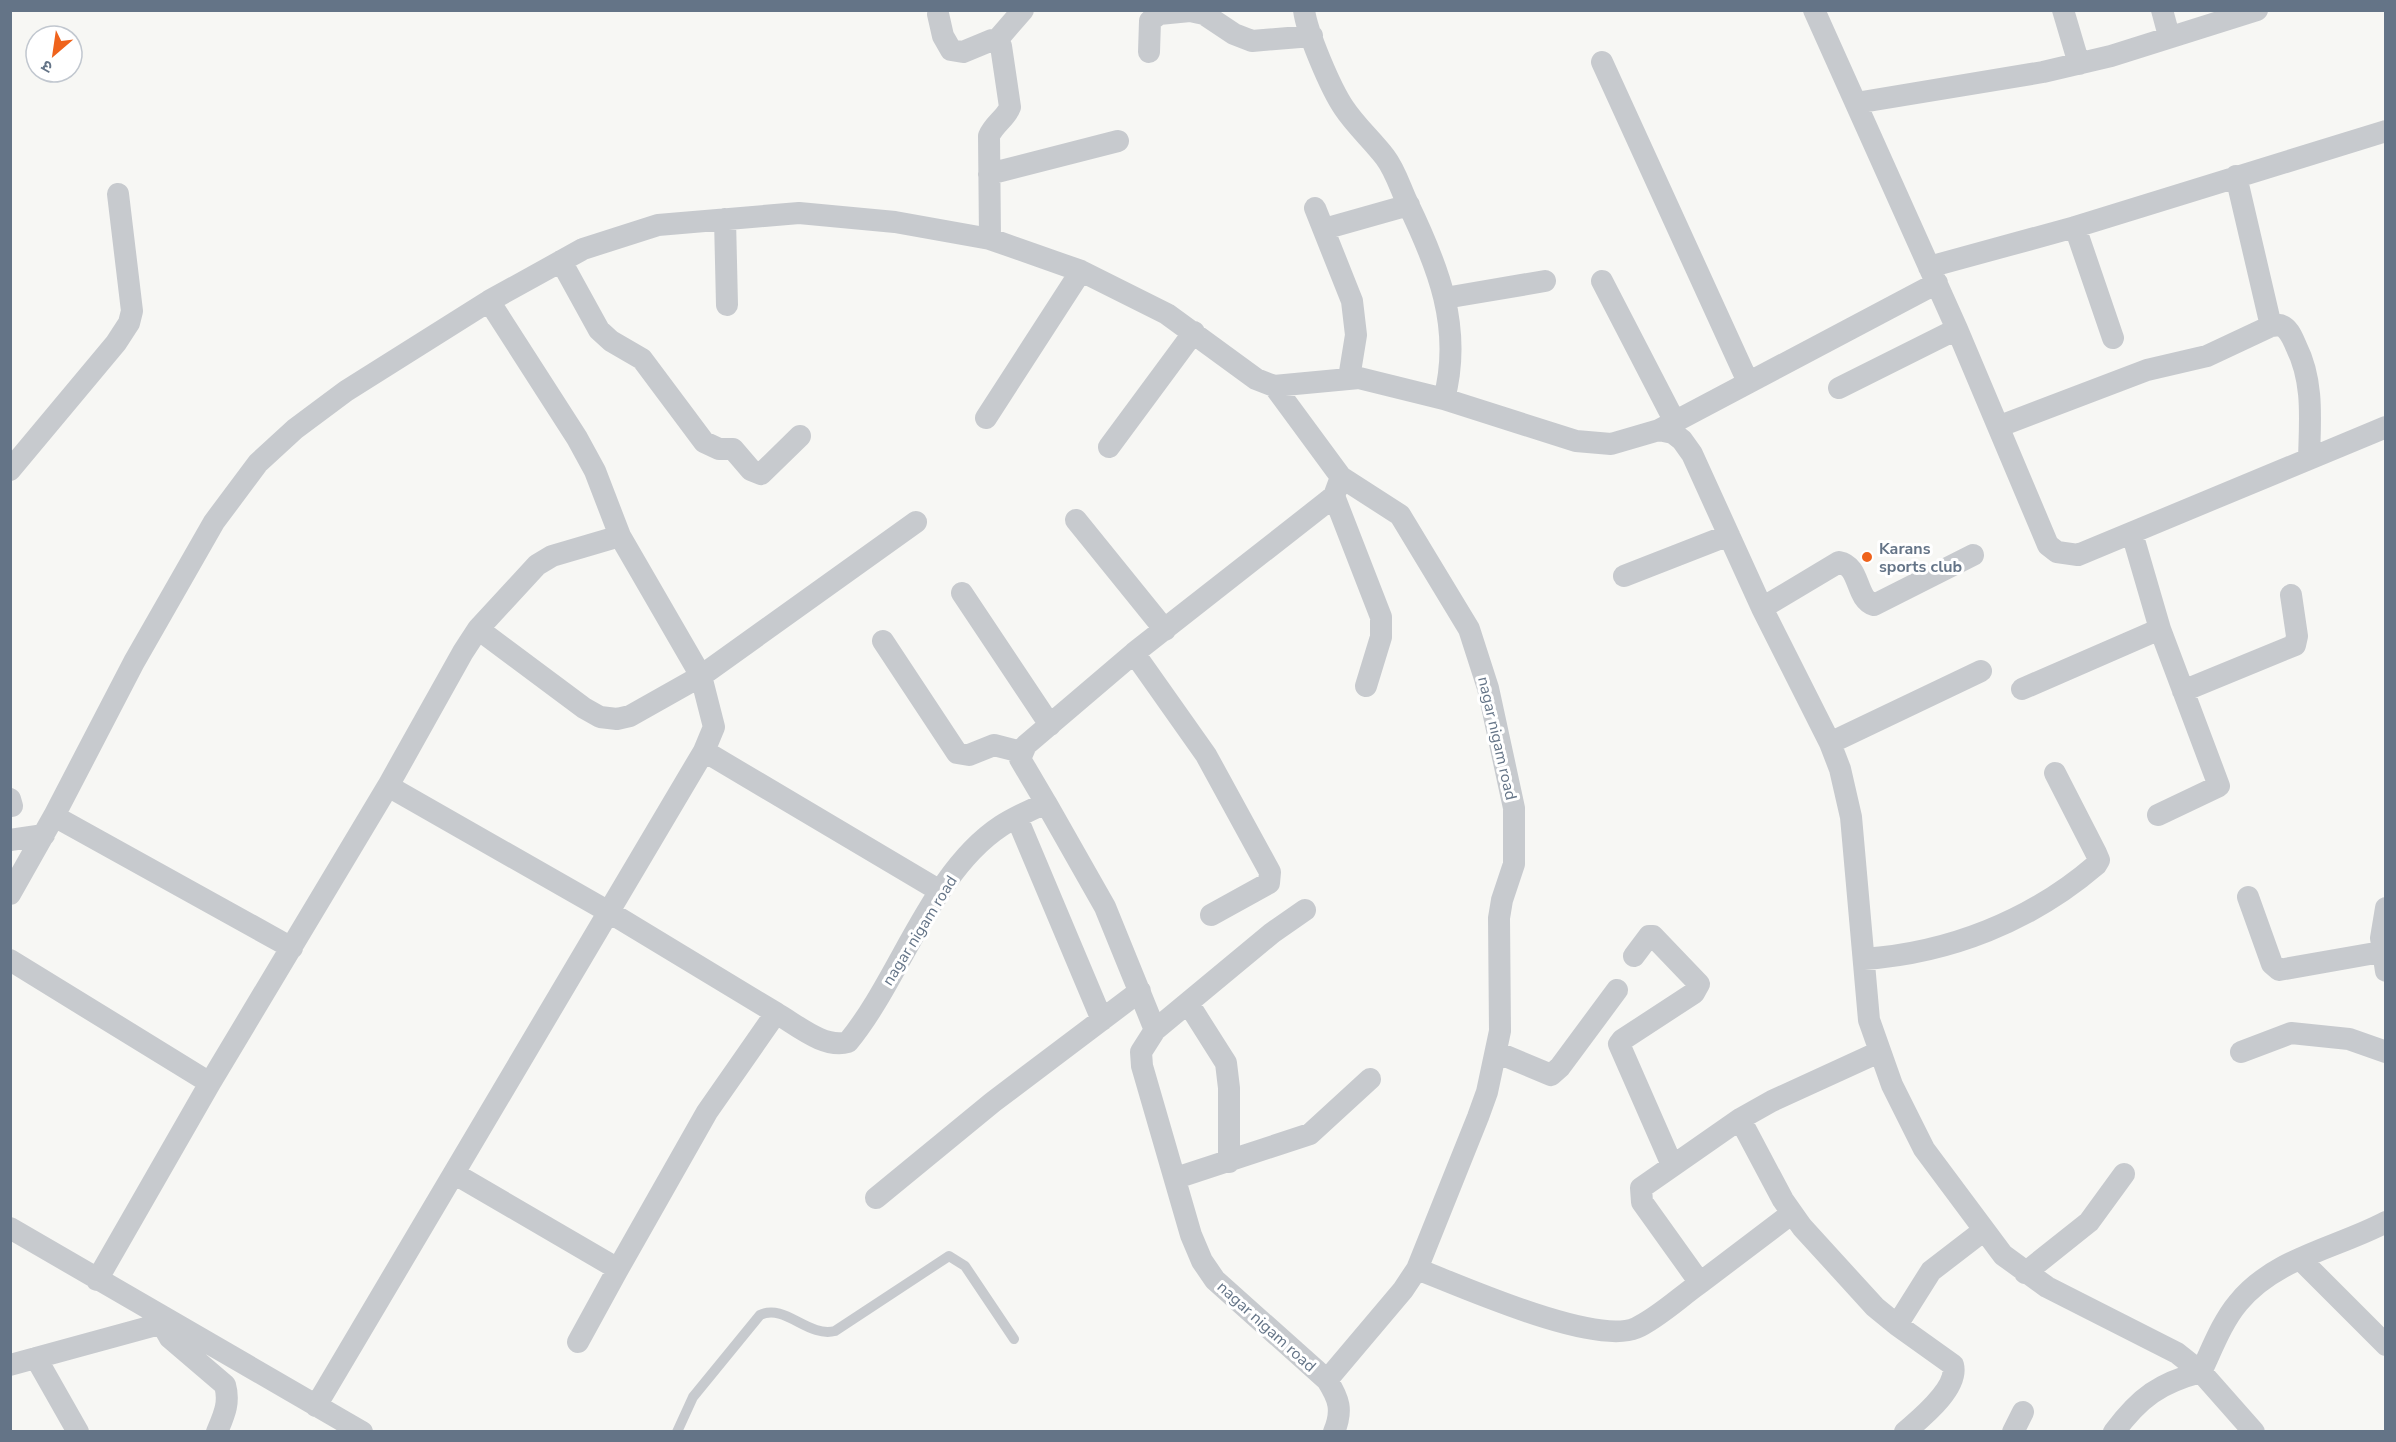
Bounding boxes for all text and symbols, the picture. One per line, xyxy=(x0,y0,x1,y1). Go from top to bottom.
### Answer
north arrow xyxy=(24,24,84,84)
text: उ xyxy=(37,54,57,78)
place label: Karans sports club xyxy=(1879,538,1962,578)
marker: Karans sports club xyxy=(1860,550,1874,564)
street label: nagar nigam road xyxy=(1472,674,1522,802)
street label: nagar nigam road xyxy=(877,871,963,990)
street label: nagar nigam road xyxy=(1212,1276,1321,1377)

